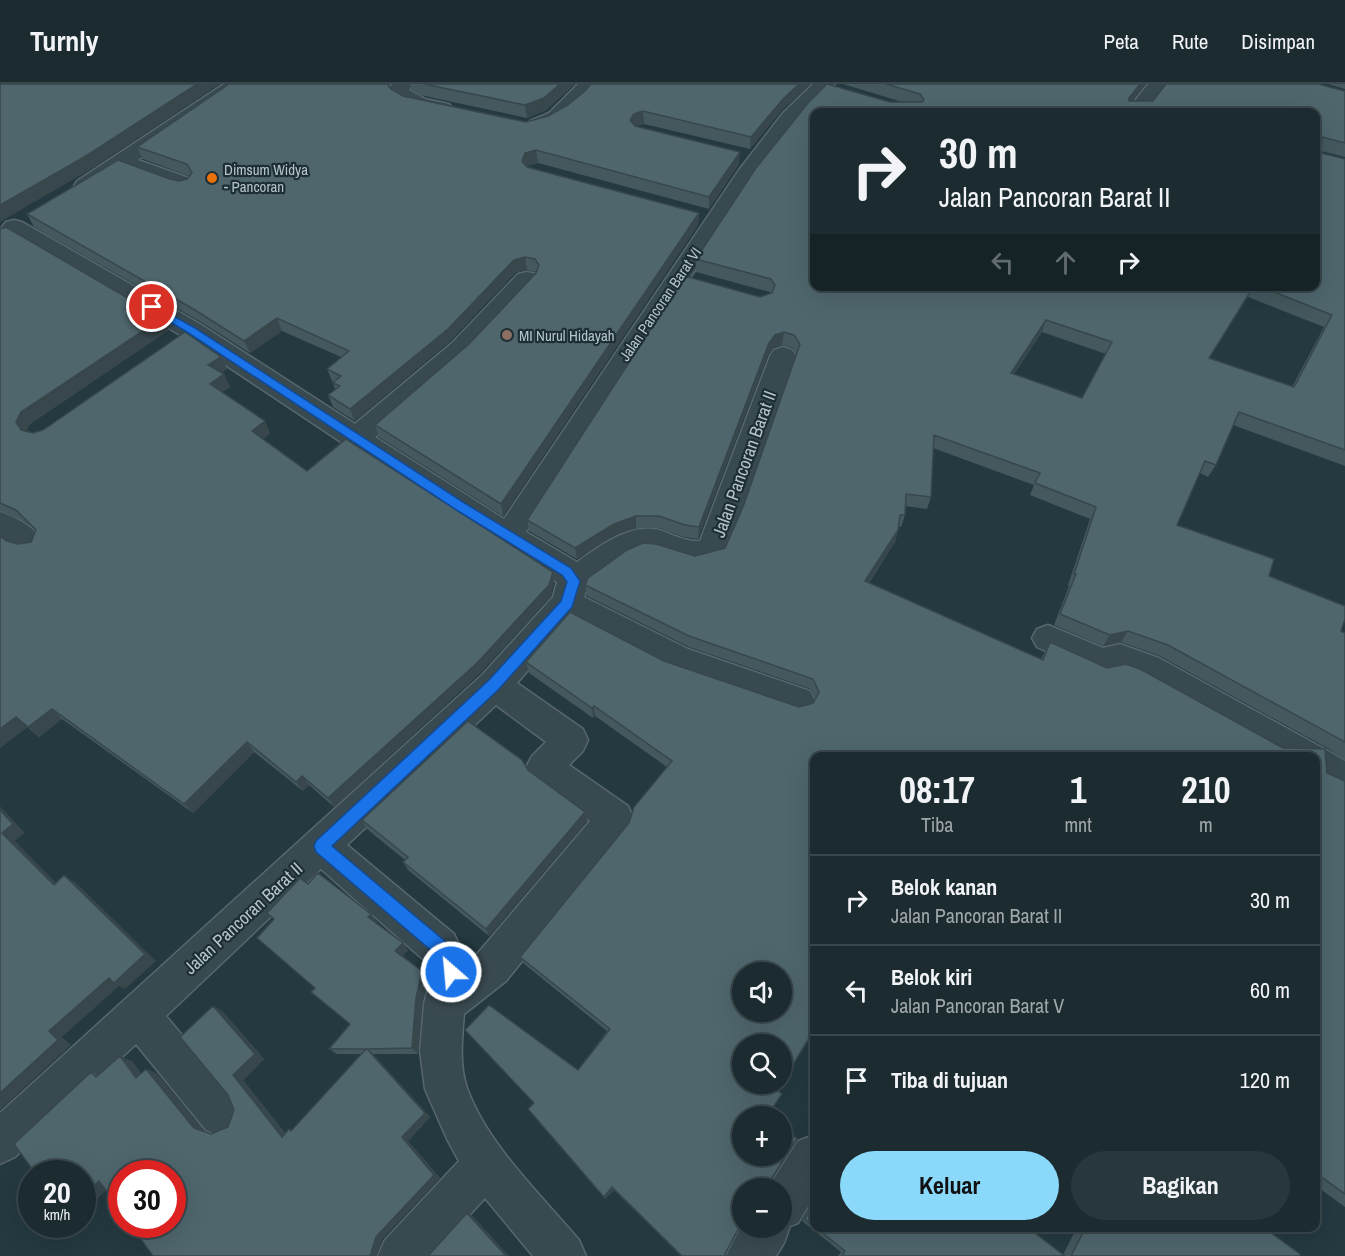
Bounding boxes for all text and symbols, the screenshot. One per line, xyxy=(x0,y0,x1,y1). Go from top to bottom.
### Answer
text: Turnly xyxy=(30,22,99,60)
text: Peta xyxy=(1103,27,1139,56)
text: Rute xyxy=(1172,27,1208,56)
text: Disimpan xyxy=(1241,27,1315,56)
text: 30 m xyxy=(939,125,1018,181)
icon: right xyxy=(840,132,918,210)
place label: Dimsum Widya - Pancoran xyxy=(224,159,308,197)
marker: Dimsum Widya - Pancoran xyxy=(205,171,219,185)
text: Jalan Pancoran Barat II xyxy=(939,179,1170,215)
street label: Jalan Pancoran Barat VI xyxy=(614,243,706,365)
icon: left xyxy=(986,246,1019,279)
icon: ahead xyxy=(1049,246,1082,279)
icon: right xyxy=(1112,246,1145,279)
pin xyxy=(126,281,177,332)
icon: arrive xyxy=(135,290,168,323)
place label: MI Nurul Hidayah xyxy=(519,325,615,346)
marker: MI Nurul Hidayah xyxy=(500,328,514,342)
street label: Jalan Pancoran Barat II xyxy=(706,387,782,541)
text: 08:17 xyxy=(899,766,975,814)
text: 1 xyxy=(1070,766,1086,814)
text: 210 xyxy=(1181,766,1231,814)
text: Tiba xyxy=(921,811,953,838)
text: mnt xyxy=(1064,811,1092,838)
text: m xyxy=(1199,811,1213,838)
street label: Jalan Pancoran Barat II xyxy=(178,856,308,980)
text: Belok kanan xyxy=(891,872,997,902)
icon: right xyxy=(840,884,873,917)
text: 30 m xyxy=(1250,885,1290,915)
text: Jalan Pancoran Barat II xyxy=(891,902,1062,929)
position arrow xyxy=(419,940,483,1004)
map controls xyxy=(732,962,792,1238)
button: sound xyxy=(732,962,792,1022)
text: Belok kiri xyxy=(891,962,972,992)
icon: left xyxy=(840,974,873,1007)
text: 60 m xyxy=(1250,975,1290,1005)
text: Jalan Pancoran Barat V xyxy=(891,992,1064,1019)
button: search xyxy=(732,1034,792,1094)
icon: arrive xyxy=(840,1064,873,1097)
text: Tiba di tujuan xyxy=(891,1065,1008,1095)
text: 120 m xyxy=(1240,1065,1290,1095)
button: + xyxy=(732,1106,792,1166)
button: Keluar xyxy=(840,1151,1059,1220)
button: Bagikan xyxy=(1071,1151,1290,1220)
speed limit sign: 30 xyxy=(108,1160,186,1238)
text: 20 xyxy=(43,1172,71,1212)
button: − xyxy=(732,1178,792,1238)
text: km/h xyxy=(44,1204,70,1225)

